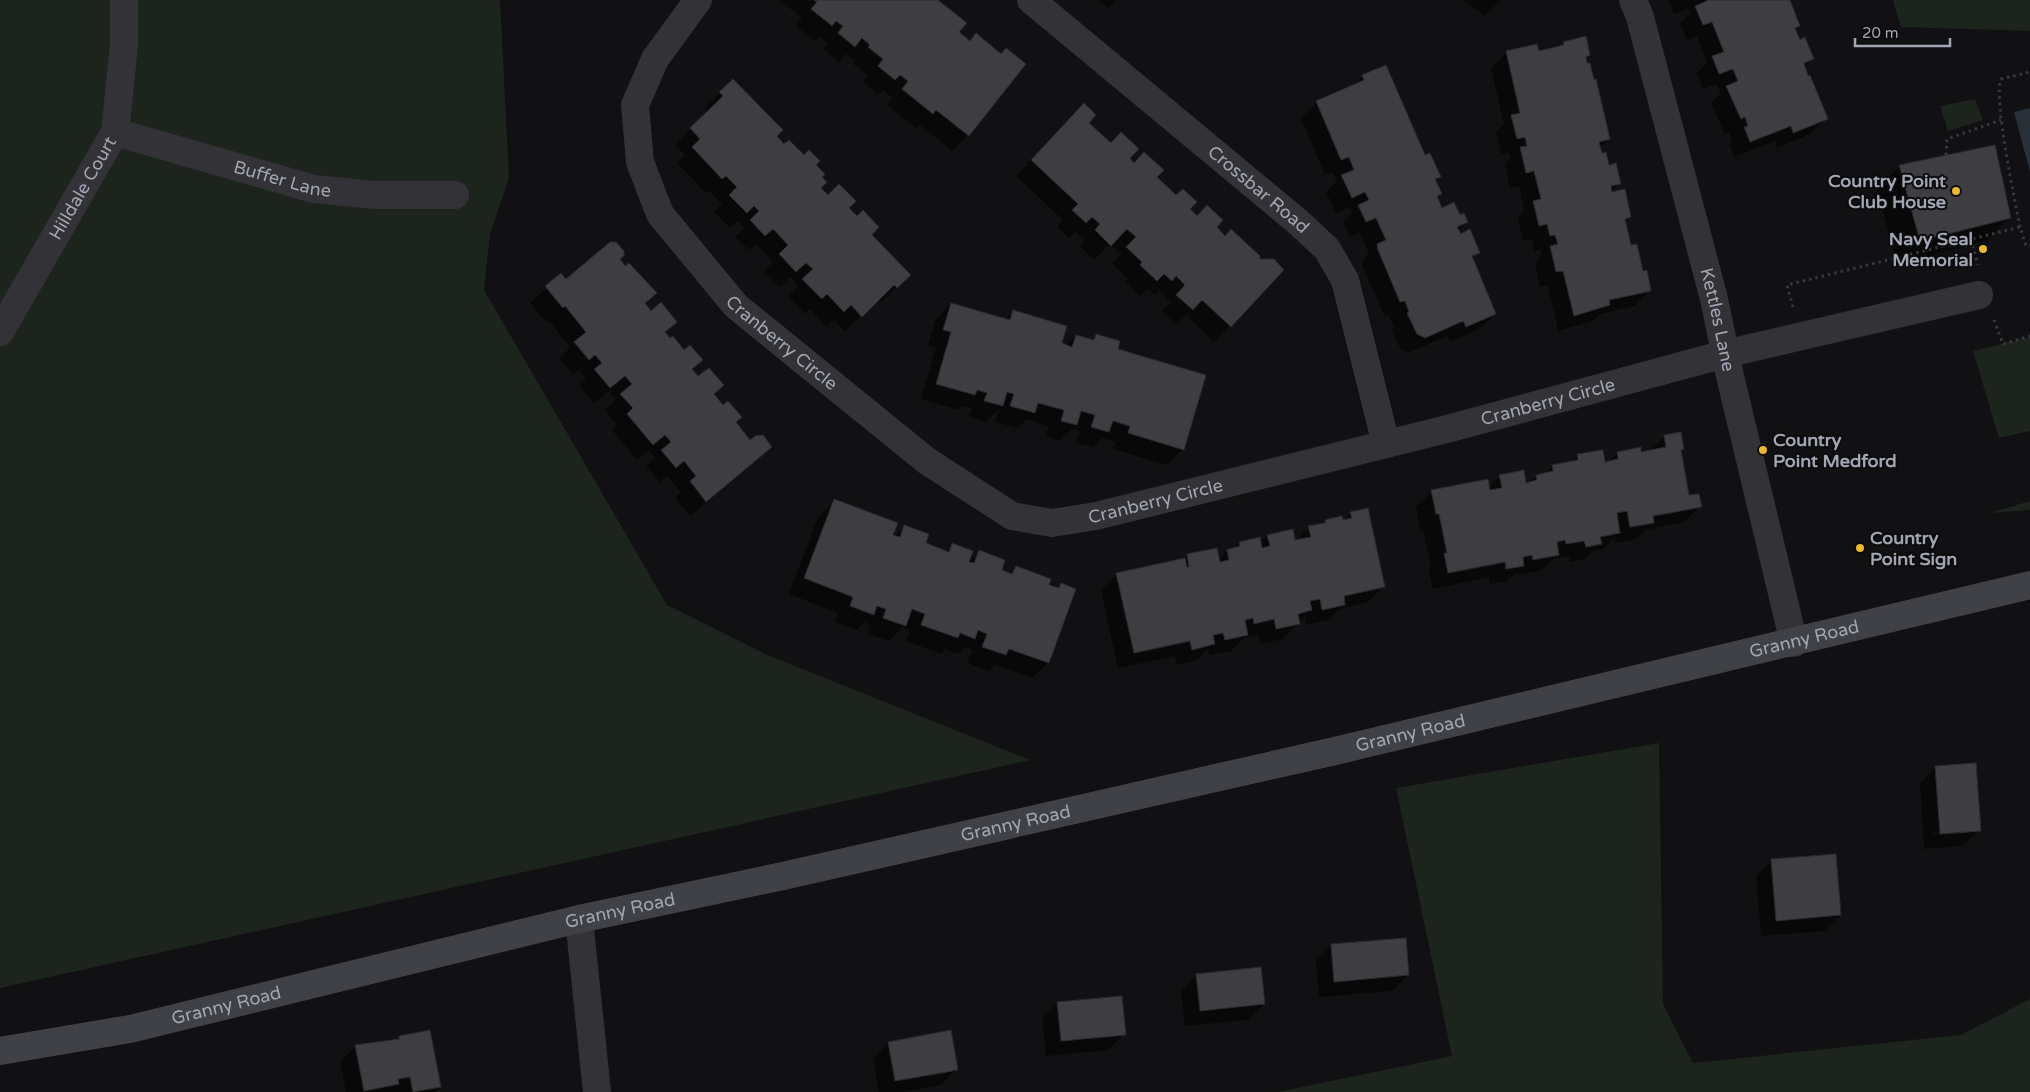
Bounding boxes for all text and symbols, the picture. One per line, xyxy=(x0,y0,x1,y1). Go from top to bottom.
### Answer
scale bar xyxy=(1855,15,1950,47)
text: 20 m xyxy=(1862,24,1899,42)
street label: Hilldale Court xyxy=(44,132,121,244)
street label: Crossbar Road xyxy=(1203,141,1314,238)
street label: Buffer Lane xyxy=(231,156,332,202)
place label: Country Point Club House xyxy=(1828,170,1946,213)
marker: Country Point Club House xyxy=(1950,185,1962,197)
place label: Navy Seal Memorial xyxy=(1889,228,1973,271)
marker: Navy Seal Memorial xyxy=(1977,243,1989,255)
street label: Kettles Lane xyxy=(1695,265,1740,374)
street label: Cranberry Circle xyxy=(721,291,842,395)
street label: Cranberry Circle xyxy=(1478,373,1617,430)
place label: Country Point Medford xyxy=(1773,429,1897,472)
marker: Country Point Medford xyxy=(1757,444,1769,456)
street label: Cranberry Circle xyxy=(1087,474,1225,528)
place label: Country Point Sign xyxy=(1870,527,1957,570)
marker: Country Point Sign xyxy=(1854,542,1866,554)
street label: Granny Road xyxy=(1747,615,1861,663)
street label: Granny Road xyxy=(1353,709,1467,757)
street label: Granny Road xyxy=(958,800,1073,846)
street label: Granny Road xyxy=(563,888,677,933)
street label: Granny Road xyxy=(169,981,283,1029)

